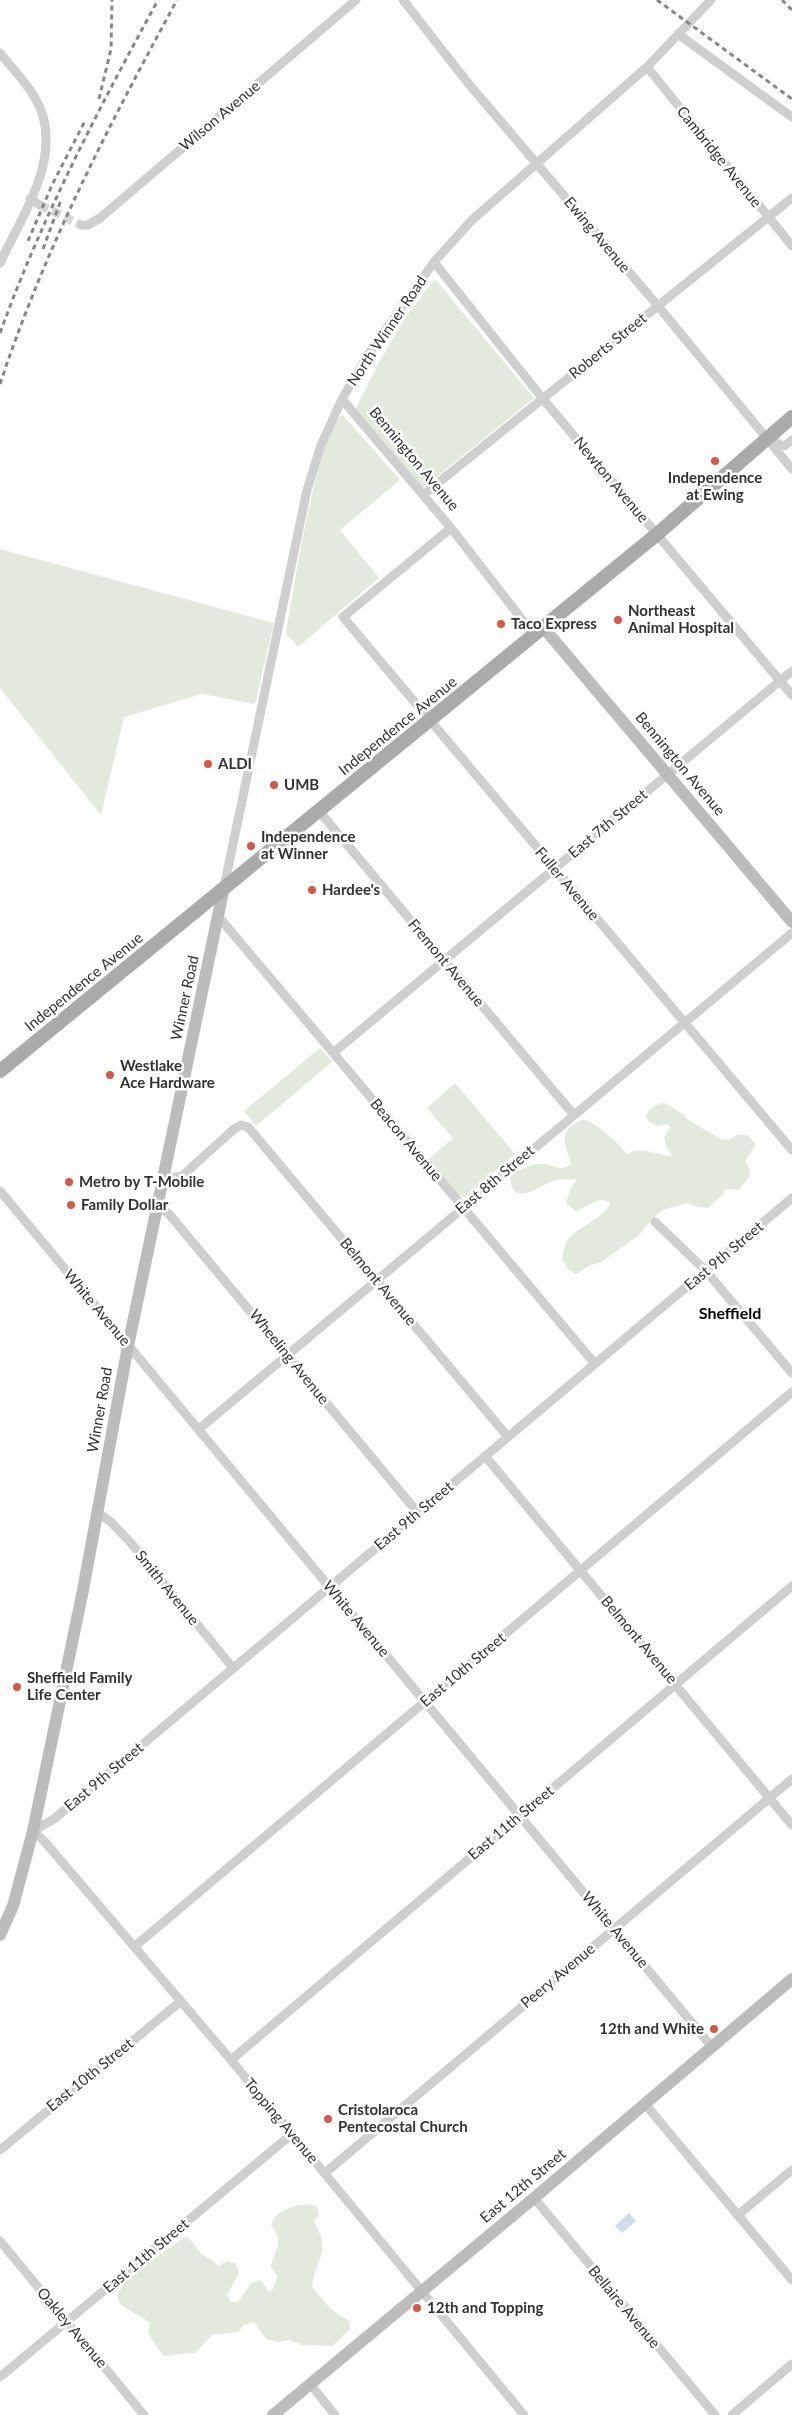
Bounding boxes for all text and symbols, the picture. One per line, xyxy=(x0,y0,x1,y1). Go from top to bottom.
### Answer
street label: Wilson Avenue xyxy=(176,77,264,155)
street label: Cambridge Avenue xyxy=(673,103,765,211)
street label: Ewing Avenue xyxy=(560,193,634,277)
street label: North Winner Road xyxy=(343,272,431,390)
street label: Roberts Street xyxy=(566,309,650,383)
street label: Bennington Avenue xyxy=(365,404,463,514)
street label: Newton Avenue xyxy=(570,433,652,527)
marker: Independence at Ewing xyxy=(709,455,721,467)
place label: Independence at Ewing xyxy=(668,469,762,504)
place label: Northeast Animal Hospital xyxy=(628,602,734,637)
marker: Northeast Animal Hospital xyxy=(612,614,624,626)
place label: Taco Express xyxy=(511,615,597,633)
marker: Taco Express xyxy=(495,618,507,630)
street label: Independence Avenue xyxy=(335,673,461,779)
street label: Bennington Avenue xyxy=(631,709,729,819)
place label: ALDI xyxy=(218,755,252,773)
marker: ALDI xyxy=(202,758,214,770)
place label: UMB xyxy=(284,776,319,794)
marker: UMB xyxy=(268,779,280,791)
street label: East 7th Street xyxy=(565,786,651,862)
place label: Independence at Winner xyxy=(261,828,355,863)
marker: Independence at Winner xyxy=(245,840,257,852)
street label: Fuller Avenue xyxy=(531,844,603,924)
place label: Hardee's xyxy=(322,881,380,899)
marker: Hardee's xyxy=(306,884,318,896)
street label: Fremont Avenue xyxy=(404,916,488,1010)
street label: Independence Avenue xyxy=(21,929,147,1035)
street label: Winner Road xyxy=(167,954,203,1042)
place label: Westlake Ace Hardware xyxy=(120,1057,215,1092)
marker: Westlake Ace Hardware xyxy=(104,1069,116,1081)
street label: Beacon Avenue xyxy=(366,1095,446,1185)
street label: East 8th Street xyxy=(452,1142,538,1218)
place label: Metro by T-Mobile xyxy=(79,1173,204,1191)
marker: Metro by T-Mobile xyxy=(63,1176,75,1188)
place label: Family Dollar xyxy=(81,1196,168,1214)
marker: Family Dollar xyxy=(65,1199,77,1211)
street label: East 9th Street xyxy=(681,1218,767,1294)
street label: Belmont Avenue xyxy=(336,1234,420,1330)
street label: White Avenue xyxy=(60,1266,134,1350)
district label: Sheffield xyxy=(699,1304,761,1324)
street label: Wheeling Avenue xyxy=(245,1306,333,1408)
street label: Winner Road xyxy=(84,1366,116,1454)
street label: East 9th Street xyxy=(371,1478,457,1554)
street label: Smith Avenue xyxy=(131,1547,203,1629)
street label: White Avenue xyxy=(319,1577,393,1661)
street label: Belmont Avenue xyxy=(597,1592,681,1688)
street label: East 10th Street xyxy=(417,1629,509,1711)
place label: Sheffield Family Life Center xyxy=(27,1669,132,1704)
marker: Sheffield Family Life Center xyxy=(11,1681,23,1693)
street label: East 9th Street xyxy=(61,1739,147,1815)
street label: East 11th Street xyxy=(465,1782,557,1864)
street label: White Avenue xyxy=(578,1888,652,1972)
street label: Peery Avenue xyxy=(517,1940,599,2012)
place label: 12th and White xyxy=(599,2020,704,2038)
marker: 12th and White xyxy=(708,2023,720,2035)
street label: East 10th Street xyxy=(43,2035,137,2115)
street label: Topping Avenue xyxy=(240,2075,322,2167)
place label: Cristolaroca Pentecostal Church xyxy=(338,2101,468,2136)
marker: Cristolaroca Pentecostal Church xyxy=(322,2113,334,2125)
street label: East 12th Street xyxy=(477,2145,569,2227)
street label: East 11th Street xyxy=(100,2215,192,2297)
street label: Bellaire Avenue xyxy=(584,2262,664,2352)
street label: Oakley Avenue xyxy=(33,2284,111,2372)
place label: 12th and Topping xyxy=(427,2299,543,2317)
marker: 12th and Topping xyxy=(411,2302,423,2314)

